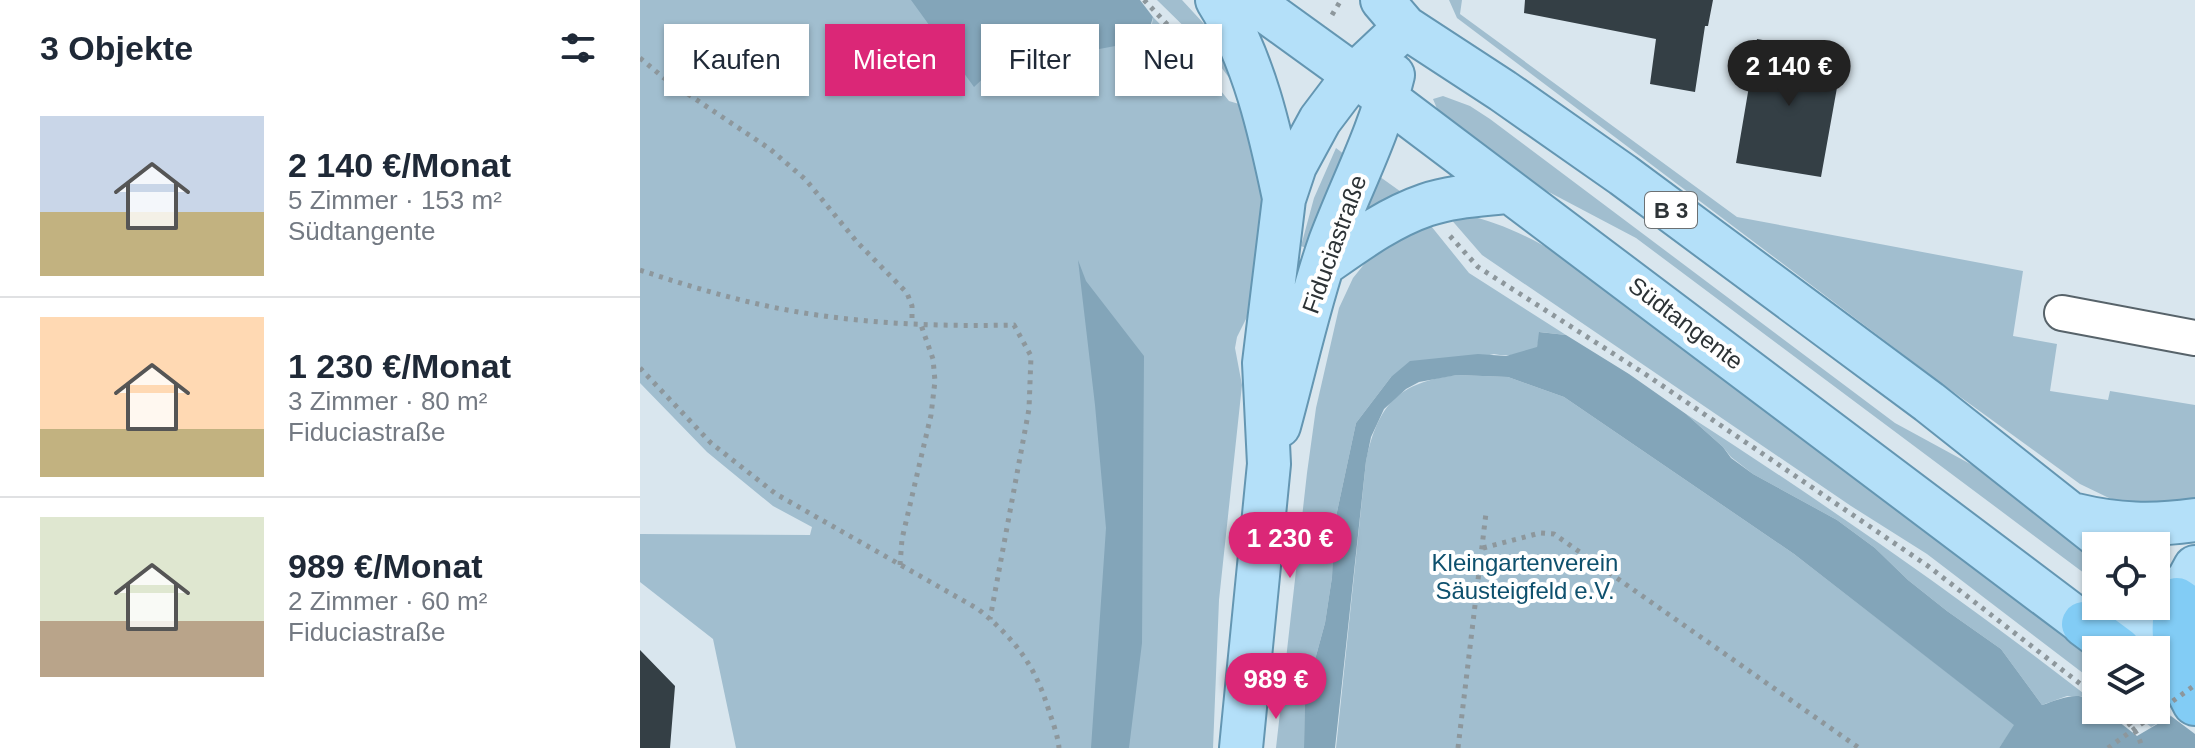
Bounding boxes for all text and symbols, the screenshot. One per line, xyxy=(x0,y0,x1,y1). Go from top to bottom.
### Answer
chip: Kaufen xyxy=(664,24,809,96)
chip: Mieten xyxy=(825,24,965,96)
chip: Filter xyxy=(981,24,1099,96)
chip: Neu xyxy=(1115,24,1222,96)
icon: filters xyxy=(556,26,600,70)
text: 3 Objekte xyxy=(40,29,193,67)
pin: 2 140 € xyxy=(1715,40,1863,108)
text: 2 140 € xyxy=(1746,51,1832,81)
text: 2 140 €/Monat xyxy=(288,146,511,184)
icon: home xyxy=(104,148,200,244)
street label: Fiduciastraße xyxy=(1296,171,1372,317)
text: 5 Zimmer · 153 m² xyxy=(288,185,502,215)
road number: B 3 xyxy=(1645,192,1697,228)
text: Südtangente xyxy=(288,216,435,246)
street label: Südtangente xyxy=(1624,271,1748,375)
text: 1 230 €/Monat xyxy=(288,347,511,385)
icon: home xyxy=(104,349,200,445)
text: 3 Zimmer · 80 m² xyxy=(288,386,487,416)
text: Fiduciastraße xyxy=(288,417,446,447)
pin: 1 230 € xyxy=(1216,512,1364,580)
text: 1 230 € xyxy=(1247,523,1333,553)
map controls xyxy=(2082,532,2170,724)
button: locate xyxy=(2082,532,2170,620)
text: 989 €/Monat xyxy=(288,547,483,585)
icon: home xyxy=(104,549,200,645)
park label: Kleingartenverein Säusteigfeld e.V. xyxy=(1432,549,1618,604)
text: 2 Zimmer · 60 m² xyxy=(288,586,487,616)
text: Fiduciastraße xyxy=(288,617,446,647)
button: layers xyxy=(2082,636,2170,724)
pin: 989 € xyxy=(1220,653,1332,721)
text: 989 € xyxy=(1243,664,1309,694)

